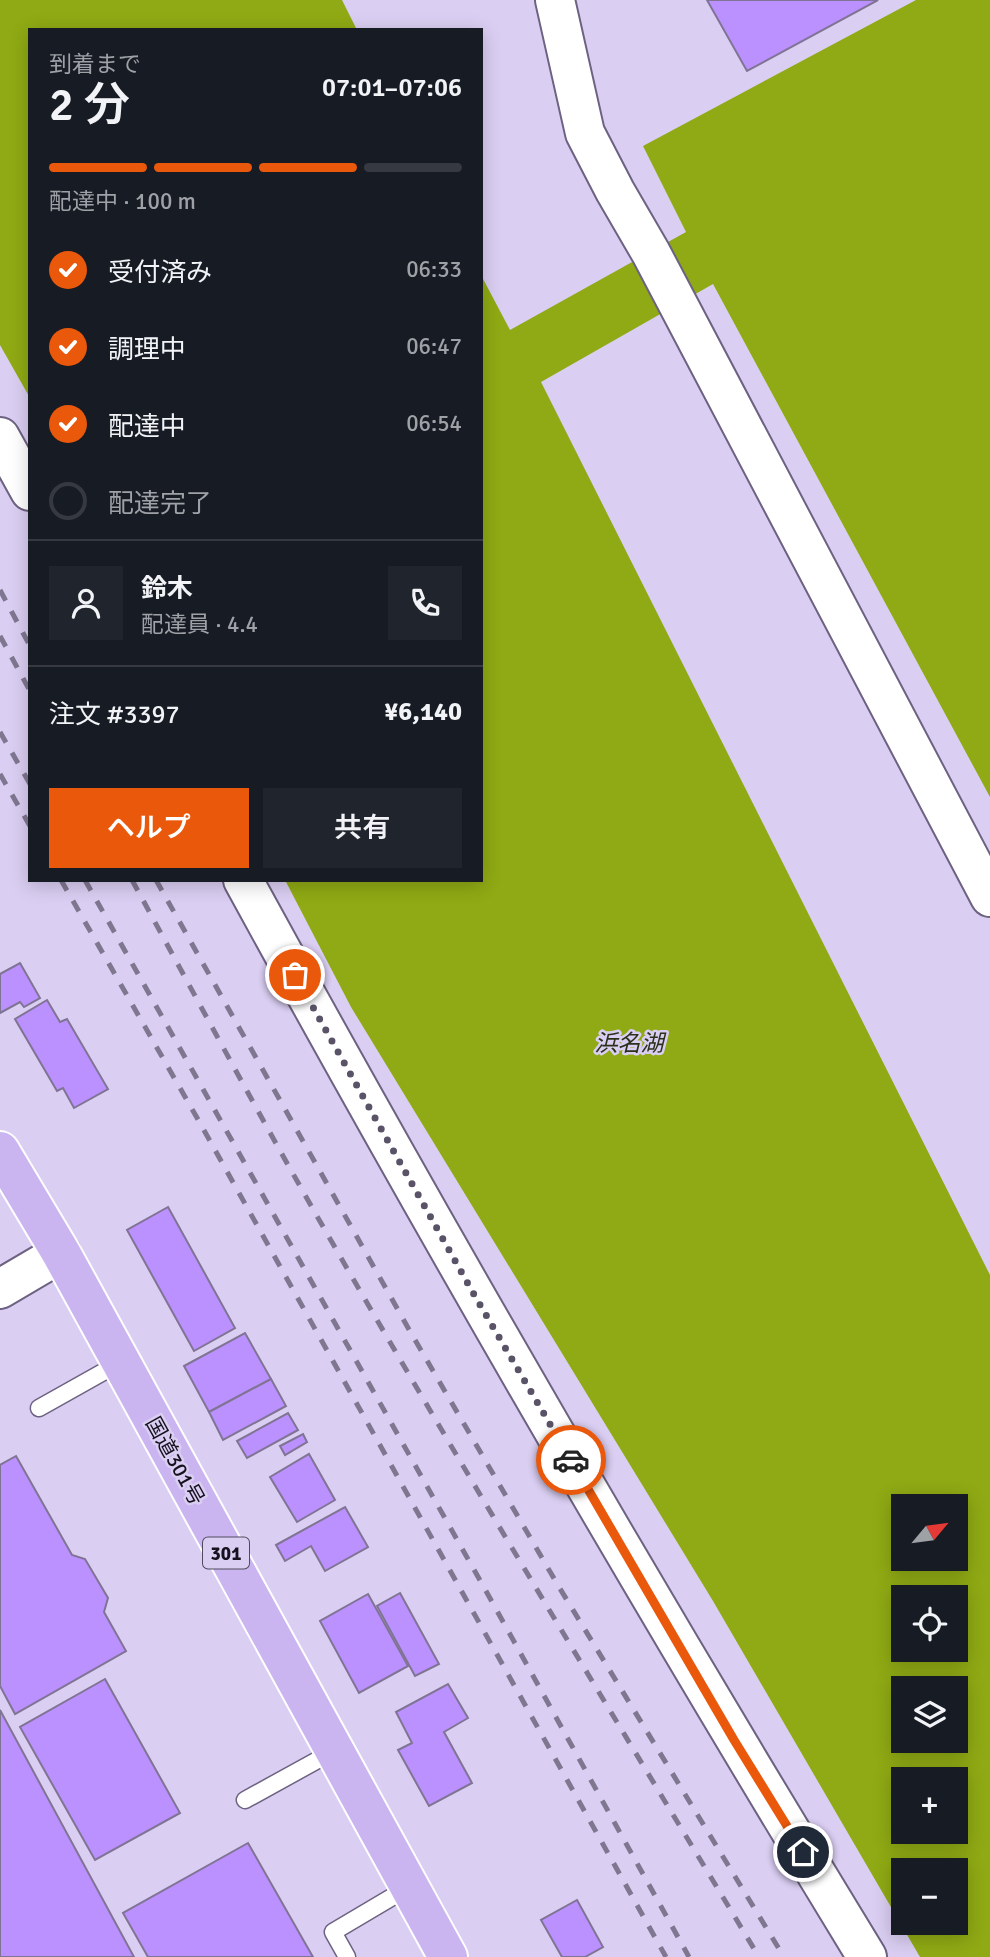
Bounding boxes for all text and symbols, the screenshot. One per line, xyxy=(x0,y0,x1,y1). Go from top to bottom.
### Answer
text: 到着まで xyxy=(49,50,141,79)
text: 07:01–07:06 xyxy=(322,72,462,104)
text: 2 分 xyxy=(49,77,130,133)
text: 配達中 · 100 m xyxy=(49,187,196,216)
icon: check xyxy=(49,251,87,289)
text: 06:33 xyxy=(406,255,462,284)
text: 受付済み xyxy=(108,257,212,289)
icon: check xyxy=(49,328,87,366)
text: 06:47 xyxy=(406,332,462,361)
text: 調理中 xyxy=(108,334,186,366)
icon: check xyxy=(49,405,87,443)
text: 06:54 xyxy=(406,409,462,438)
text: 配達中 xyxy=(108,411,186,443)
text: 配達完了 xyxy=(108,488,212,520)
button: person xyxy=(49,566,123,640)
button: phone xyxy=(388,566,462,640)
text: 鈴木 xyxy=(141,573,193,605)
text: 配達員 · 4.4 xyxy=(141,610,258,639)
text: ¥6,140 xyxy=(384,696,462,728)
text: 注文 #3397 xyxy=(49,699,180,731)
button: ヘルプ xyxy=(49,788,249,868)
button: 共有 xyxy=(263,788,462,868)
pin xyxy=(265,945,325,1005)
icon: bag xyxy=(276,956,314,994)
water label: 浜名湖 xyxy=(595,1029,667,1058)
street label: 国道301号 xyxy=(140,1412,210,1510)
courier xyxy=(536,1425,606,1495)
icon: car xyxy=(552,1441,590,1479)
north arrow xyxy=(891,1494,968,1572)
map controls xyxy=(891,1494,968,1935)
road number: 301 xyxy=(203,1538,249,1568)
button: locate xyxy=(891,1585,968,1662)
button: layers xyxy=(891,1676,968,1753)
button: + xyxy=(891,1767,968,1844)
pin xyxy=(773,1822,833,1882)
icon: home xyxy=(784,1833,822,1871)
button: − xyxy=(891,1858,968,1935)

